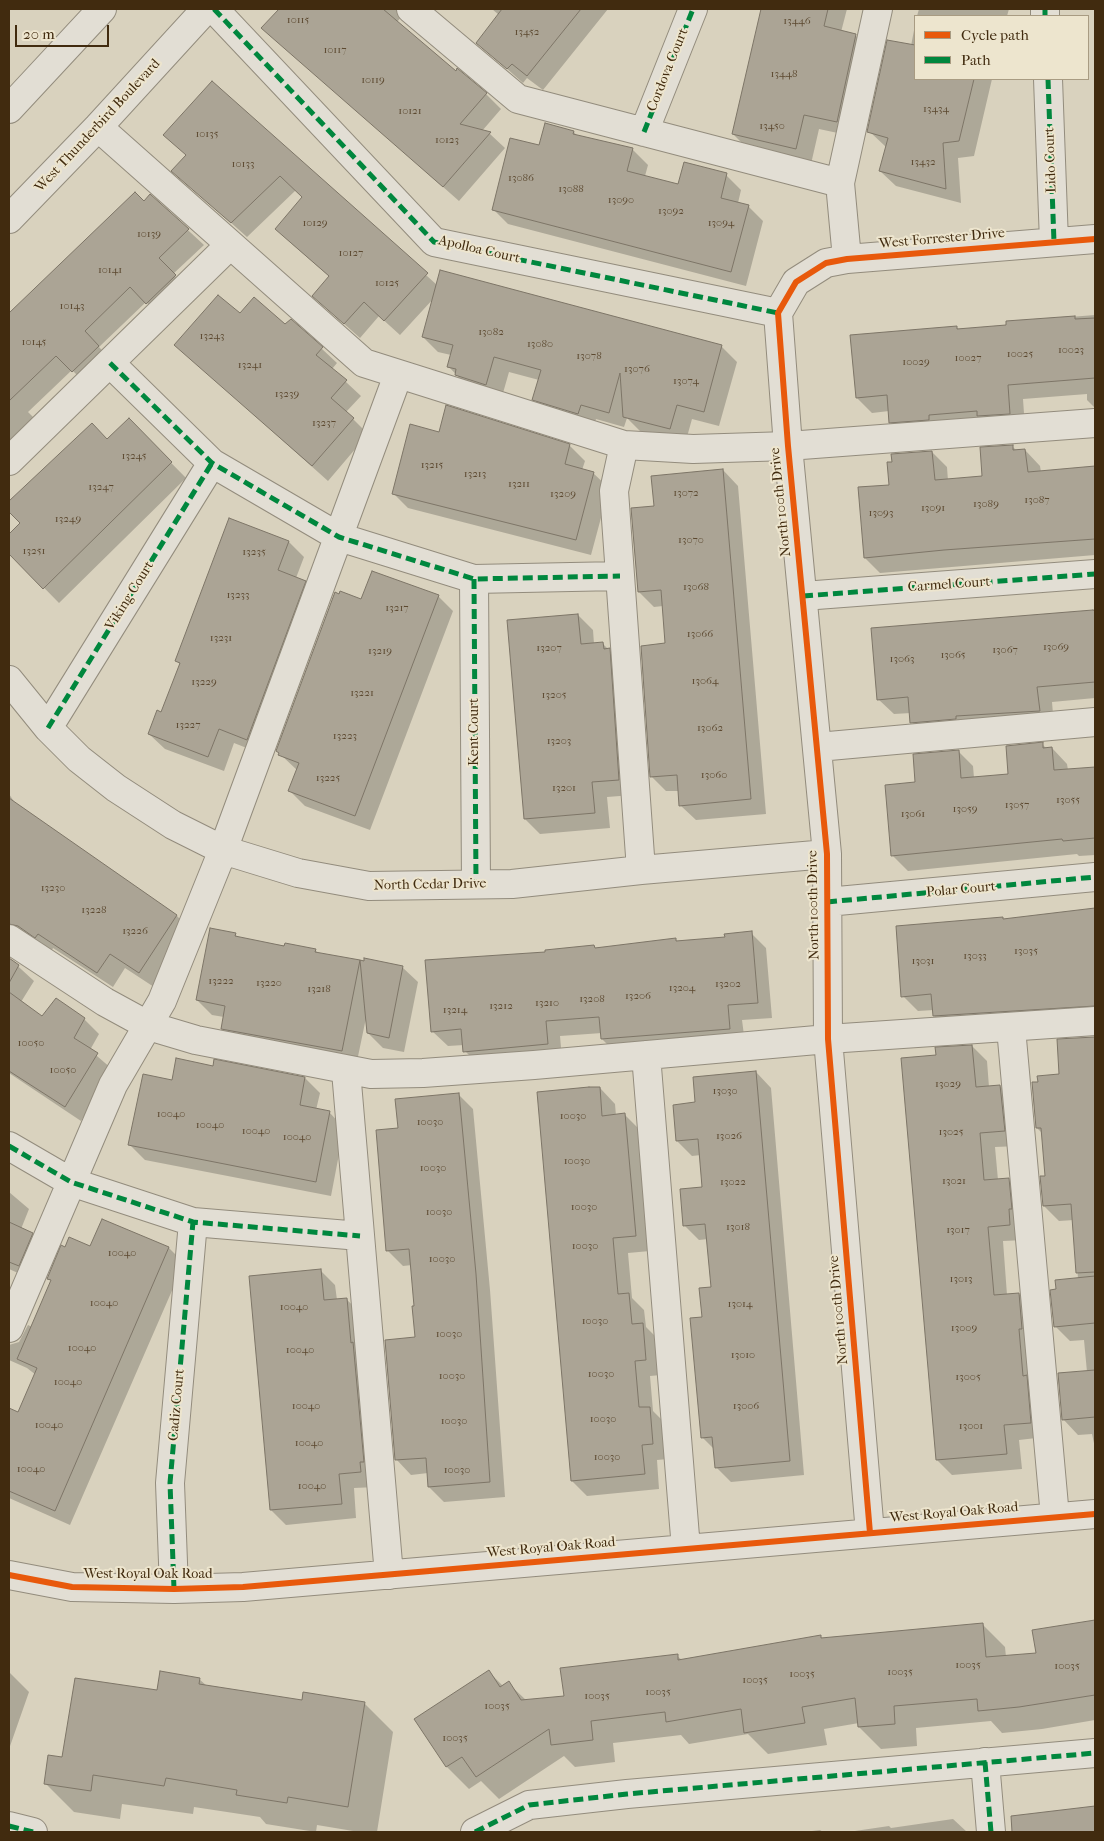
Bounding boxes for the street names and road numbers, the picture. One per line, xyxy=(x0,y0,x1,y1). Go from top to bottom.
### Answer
street label: Cordova Court xyxy=(644,26,692,114)
street label: West Thunderbird Boulevard xyxy=(32,56,164,196)
street label: Lido Court xyxy=(1041,127,1061,193)
street label: West Forrester Drive xyxy=(878,225,1006,253)
street label: Apolloa Court xyxy=(437,232,521,268)
street label: North 100th Drive xyxy=(767,447,795,557)
street label: Viking Court xyxy=(102,558,158,634)
street label: Carmel Court xyxy=(907,574,991,596)
street label: Kent Court xyxy=(467,698,483,766)
street label: North 100th Drive xyxy=(805,850,823,960)
street label: North Cedar Drive xyxy=(373,876,487,894)
street label: Polar Court xyxy=(926,879,996,901)
street label: North 100th Drive xyxy=(826,1255,852,1365)
street label: Cadiz Court xyxy=(165,1368,189,1442)
street label: West Royal Oak Road xyxy=(889,1499,1019,1527)
street label: West Royal Oak Road xyxy=(486,1534,616,1562)
street label: West Royal Oak Road xyxy=(83,1567,213,1583)

